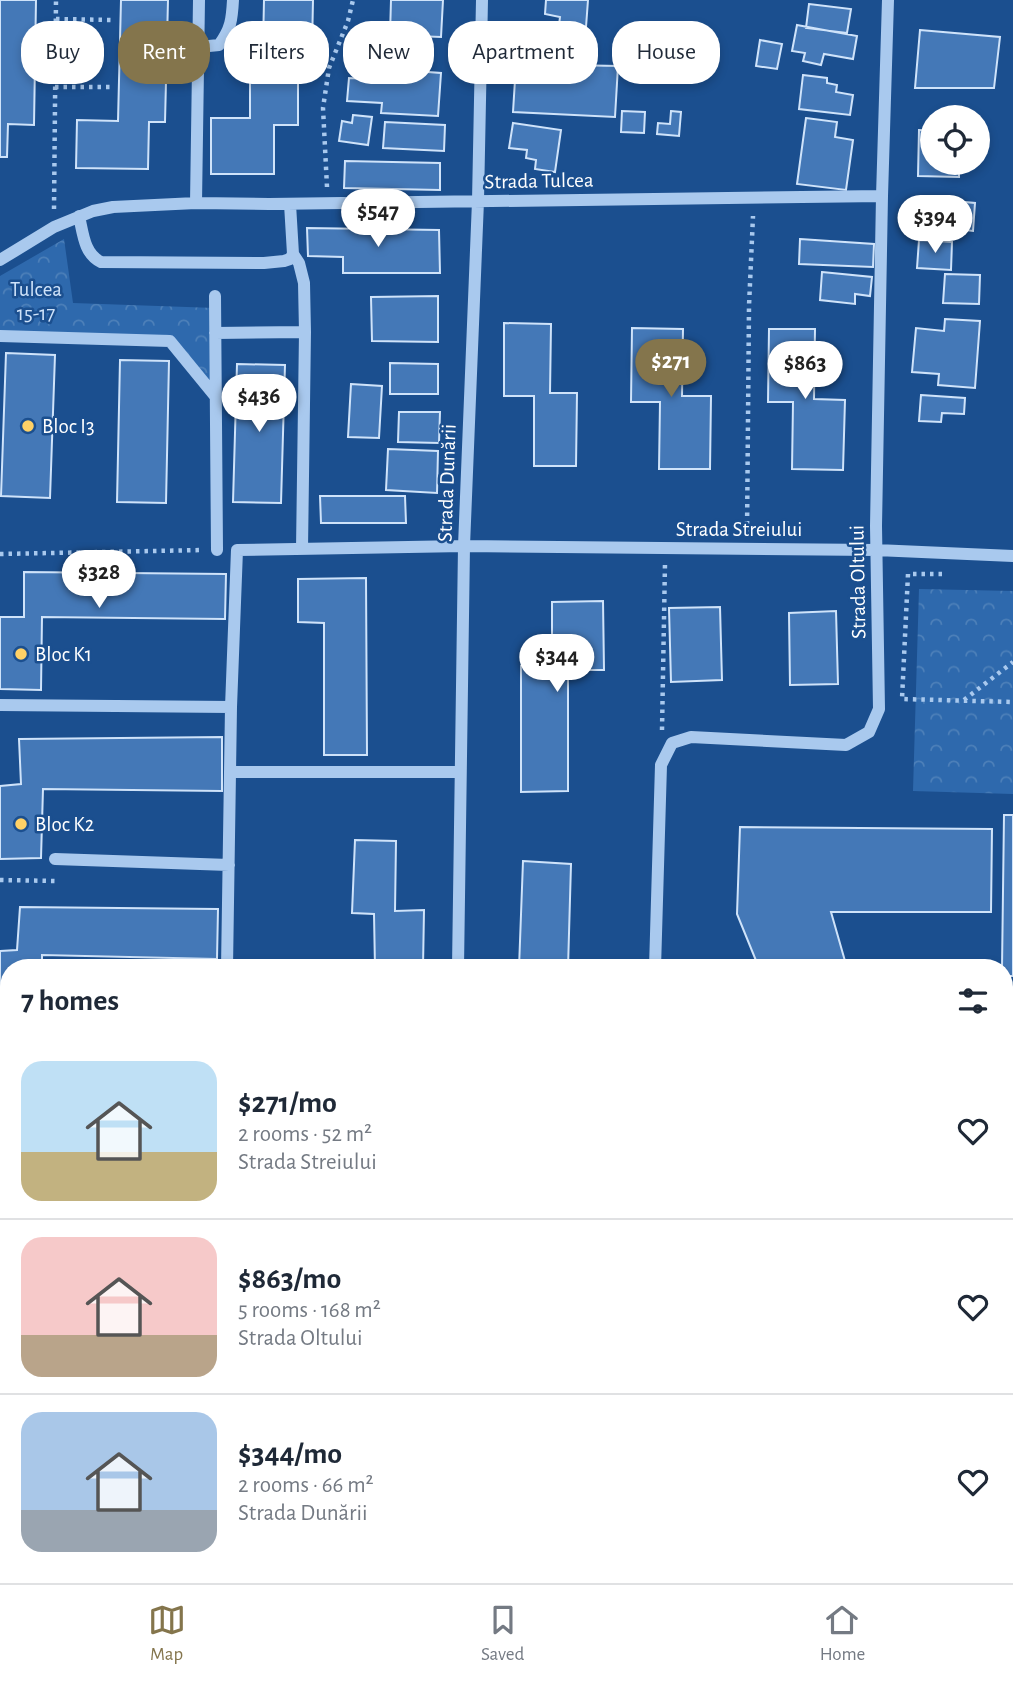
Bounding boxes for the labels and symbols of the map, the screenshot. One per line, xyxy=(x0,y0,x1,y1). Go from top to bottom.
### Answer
street label: Strada Tulcea xyxy=(484,170,594,192)
pin: $547 xyxy=(337,190,419,249)
pin: $394 xyxy=(894,196,976,255)
park label: Tulcea 15-17 xyxy=(10,279,62,324)
pin: $271 xyxy=(630,340,712,399)
pin: $863 xyxy=(764,342,846,401)
pin: $436 xyxy=(218,374,300,434)
place label: Bloc I3 xyxy=(42,416,95,437)
marker: Bloc I3 xyxy=(20,418,36,434)
street label: Strada Dunării xyxy=(434,424,460,542)
street label: Strada Streiului xyxy=(676,519,802,540)
street label: Strada Oltului xyxy=(847,525,869,639)
pin: $328 xyxy=(58,550,140,610)
pin: $344 xyxy=(516,634,598,694)
place label: Bloc K1 xyxy=(35,644,92,665)
marker: Bloc K1 xyxy=(13,646,29,662)
place label: Bloc K2 xyxy=(35,814,94,835)
marker: Bloc K2 xyxy=(13,816,29,832)

